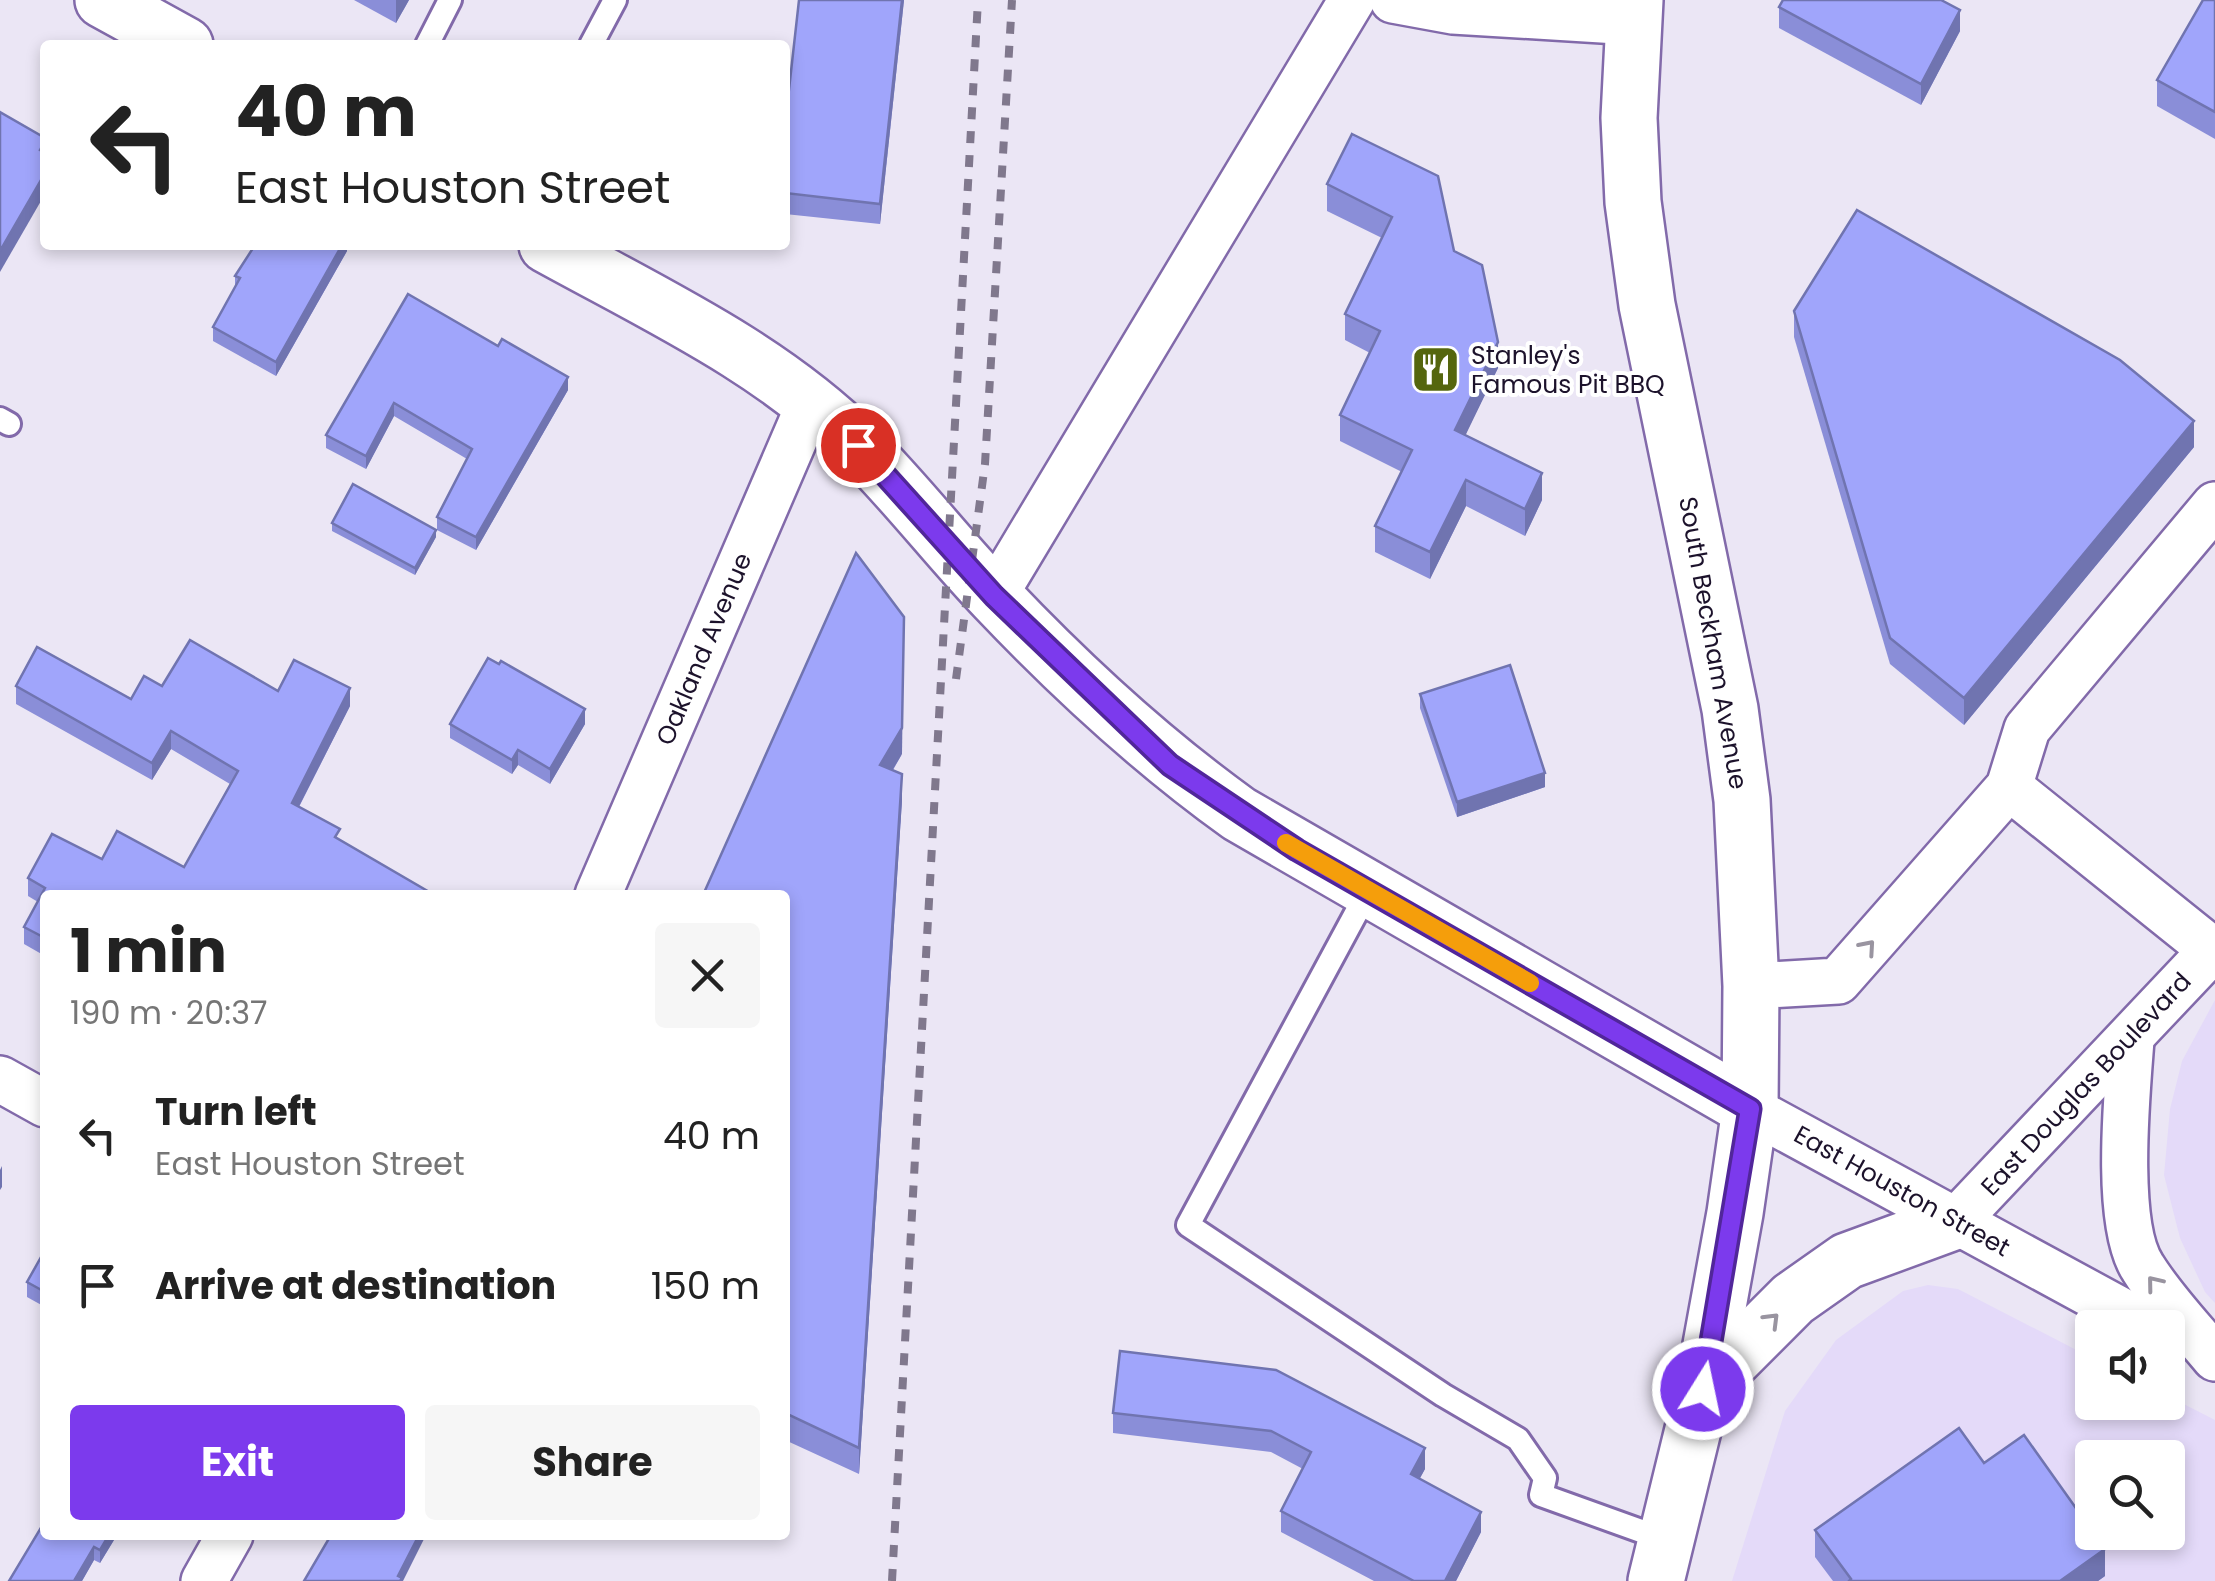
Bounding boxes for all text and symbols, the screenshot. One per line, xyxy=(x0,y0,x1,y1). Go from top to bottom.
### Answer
text: 40 m xyxy=(235,62,417,161)
icon: left xyxy=(70,80,200,210)
text: East Houston Street xyxy=(235,156,670,219)
place label: Stanley's Famous Pit BBQ xyxy=(1471,338,1665,402)
restaurant icon: Stanley's Famous Pit BBQ xyxy=(1410,343,1462,395)
pin xyxy=(816,403,901,488)
icon: arrive xyxy=(831,418,886,473)
street label: South Beckham Avenue xyxy=(1670,494,1756,792)
street label: Oakland Avenue xyxy=(648,547,760,751)
text: 1 min xyxy=(70,909,227,993)
button: close xyxy=(655,923,760,1028)
one-way arrow xyxy=(1856,940,1874,959)
street label: East Douglas Boulevard xyxy=(1973,965,2199,1203)
text: 190 m · 20:37 xyxy=(70,990,268,1035)
text: Turn left xyxy=(155,1085,317,1138)
icon: left xyxy=(70,1108,125,1163)
text: 40 m xyxy=(663,1109,760,1162)
street label: East Houston Street xyxy=(1788,1117,2016,1265)
text: East Houston Street xyxy=(155,1141,465,1186)
icon: arrive xyxy=(70,1258,125,1313)
text: Arrive at destination xyxy=(155,1259,556,1312)
text: 150 m xyxy=(651,1259,760,1312)
one-way arrow xyxy=(2148,1276,2166,1294)
map controls xyxy=(2075,1310,2185,1550)
button: sound xyxy=(2075,1310,2185,1420)
one-way arrow xyxy=(1760,1314,1778,1332)
position arrow xyxy=(1651,1337,1755,1441)
button: Exit xyxy=(70,1405,405,1520)
button: Share xyxy=(425,1405,760,1520)
button: search xyxy=(2075,1440,2185,1550)

